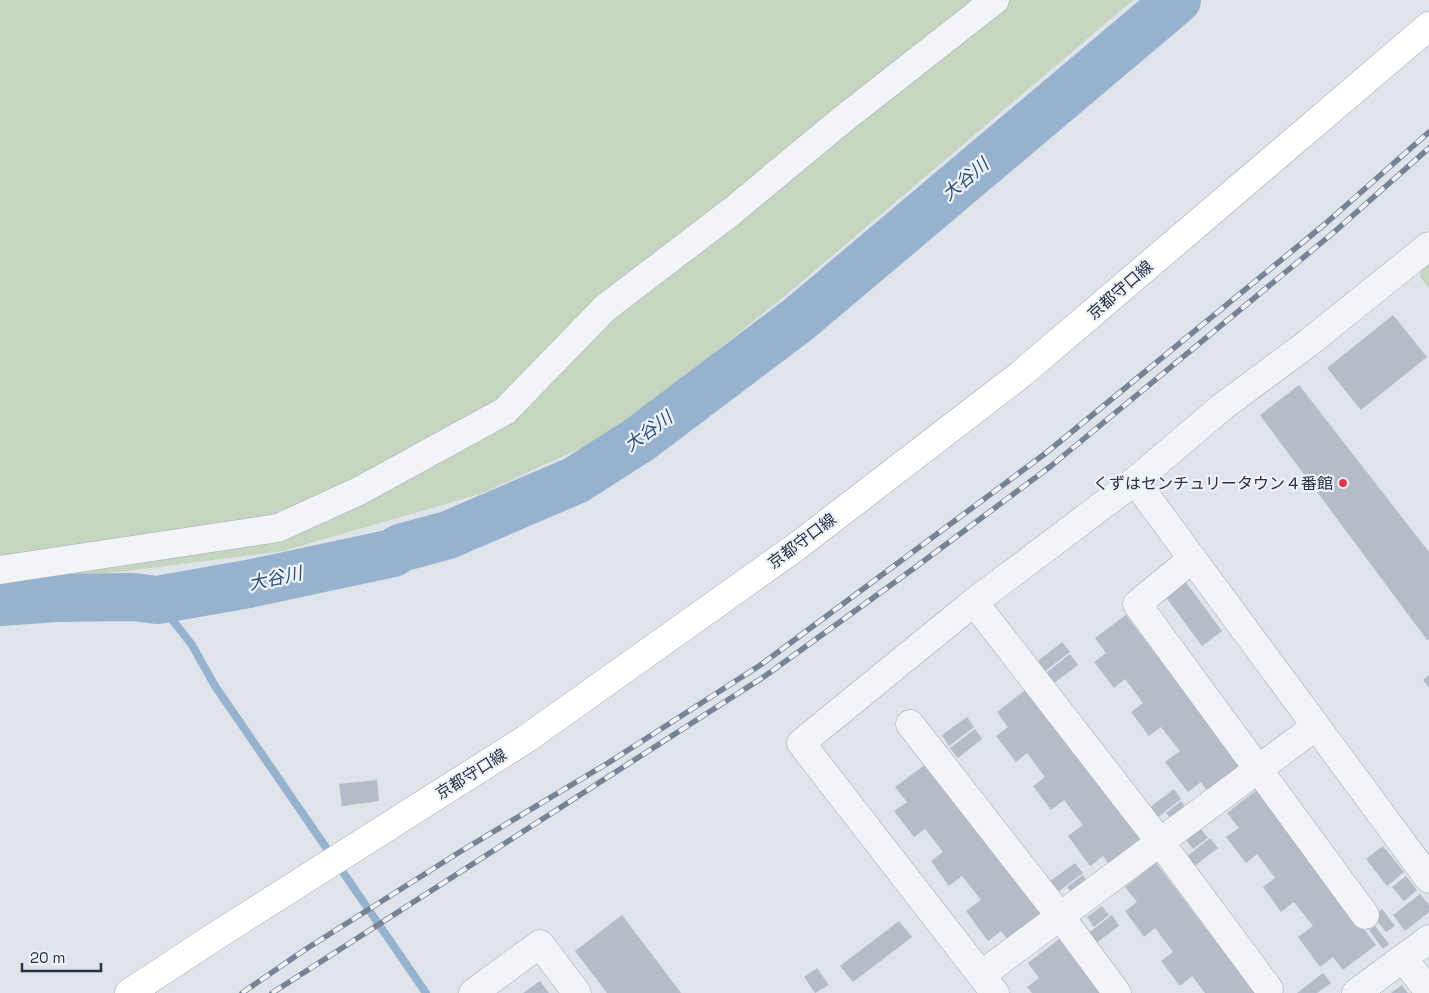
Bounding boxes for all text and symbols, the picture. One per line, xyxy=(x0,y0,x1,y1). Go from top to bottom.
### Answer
water label: 大谷川 xyxy=(937,152,995,205)
street label: 京都守口線 xyxy=(1083,256,1157,324)
water label: 大谷川 xyxy=(619,405,678,456)
place label: くずはセンチュリータウン４番館 xyxy=(1093,473,1333,494)
marker: くずはセンチュリータウン４番館 xyxy=(1337,477,1349,489)
street label: 京都守口線 xyxy=(764,509,840,573)
water label: 大谷川 xyxy=(246,561,306,595)
street label: 京都守口線 xyxy=(432,744,510,804)
scale bar xyxy=(22,940,101,972)
text: 20 m xyxy=(30,948,65,967)

